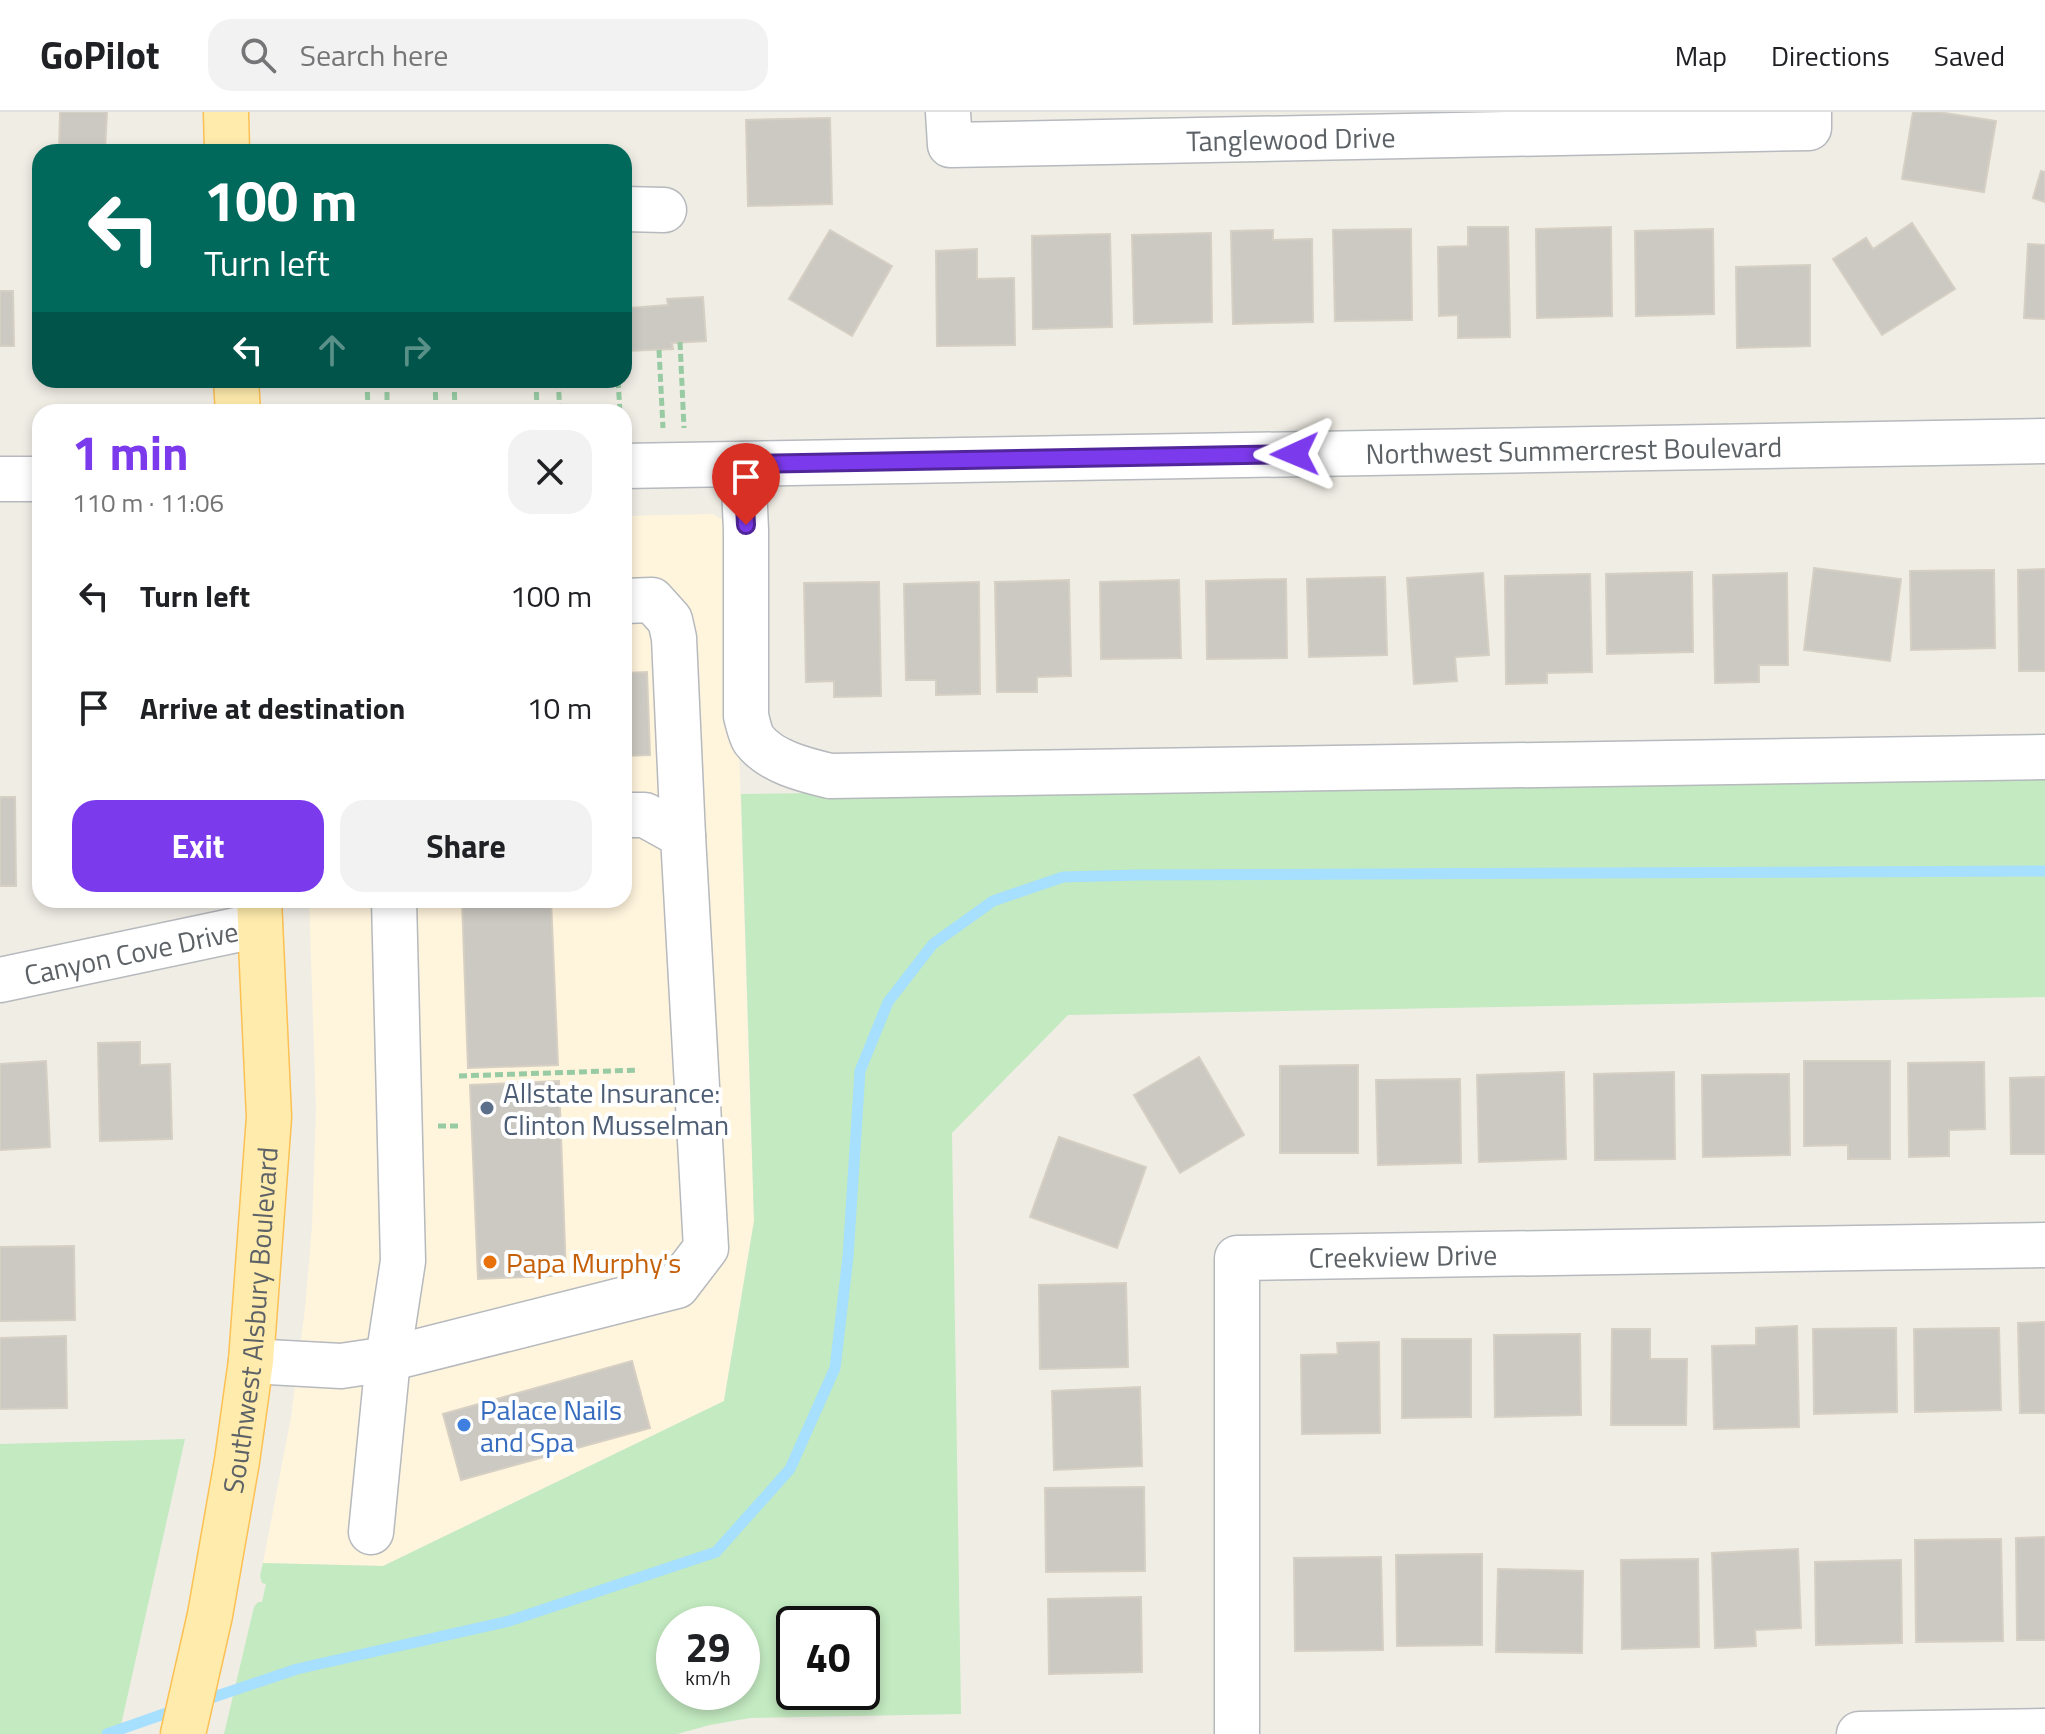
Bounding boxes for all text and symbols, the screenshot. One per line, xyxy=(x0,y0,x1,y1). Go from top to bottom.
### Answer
search box xyxy=(208,19,768,91)
text: GoPilot xyxy=(40,26,160,84)
text: Search here xyxy=(300,32,449,78)
icon: search xyxy=(236,33,280,77)
text: Map xyxy=(1675,34,1727,77)
text: Directions xyxy=(1771,34,1890,77)
text: Saved xyxy=(1934,34,2005,77)
street label: Tanglewood Drive xyxy=(1186,115,1396,162)
text: 100 m xyxy=(204,158,357,243)
icon: left xyxy=(72,176,176,280)
text: Turn left xyxy=(204,235,330,290)
icon: left xyxy=(226,328,270,372)
icon: ahead xyxy=(310,328,354,372)
icon: right xyxy=(394,328,438,372)
position arrow xyxy=(1253,412,1337,496)
text: 1 min xyxy=(72,416,189,489)
street label: Northwest Summercrest Boulevard xyxy=(1365,424,1782,474)
button: close xyxy=(508,430,592,514)
pin xyxy=(712,443,780,525)
icon: arrive xyxy=(724,455,768,499)
text: 110 m · 11:06 xyxy=(72,483,224,522)
text: Turn left xyxy=(140,573,250,619)
text: 100 m xyxy=(510,573,592,619)
icon: left xyxy=(72,574,116,618)
text: Arrive at destination xyxy=(140,685,405,731)
text: 10 m xyxy=(527,685,592,731)
icon: arrive xyxy=(72,686,116,730)
button: Exit xyxy=(72,800,324,892)
button: Share xyxy=(340,800,592,892)
street label: Canyon Cove Drive xyxy=(20,909,242,996)
place label: Allstate Insurance: Clinton Musselman xyxy=(503,1071,729,1146)
marker: Allstate Insurance: Clinton Musselman xyxy=(478,1099,496,1117)
street label: Southwest Alsbury Boulevard xyxy=(210,1145,288,1497)
street label: Creekview Drive xyxy=(1308,1232,1498,1278)
place label: Papa Murphy's xyxy=(506,1241,681,1284)
marker: Papa Murphy's xyxy=(481,1253,499,1271)
place label: Palace Nails and Spa xyxy=(480,1388,622,1463)
marker: Palace Nails and Spa xyxy=(455,1416,473,1434)
speed limit sign: 40 xyxy=(776,1606,880,1710)
text: 29 xyxy=(686,1617,730,1678)
text: km/h xyxy=(685,1662,731,1693)

